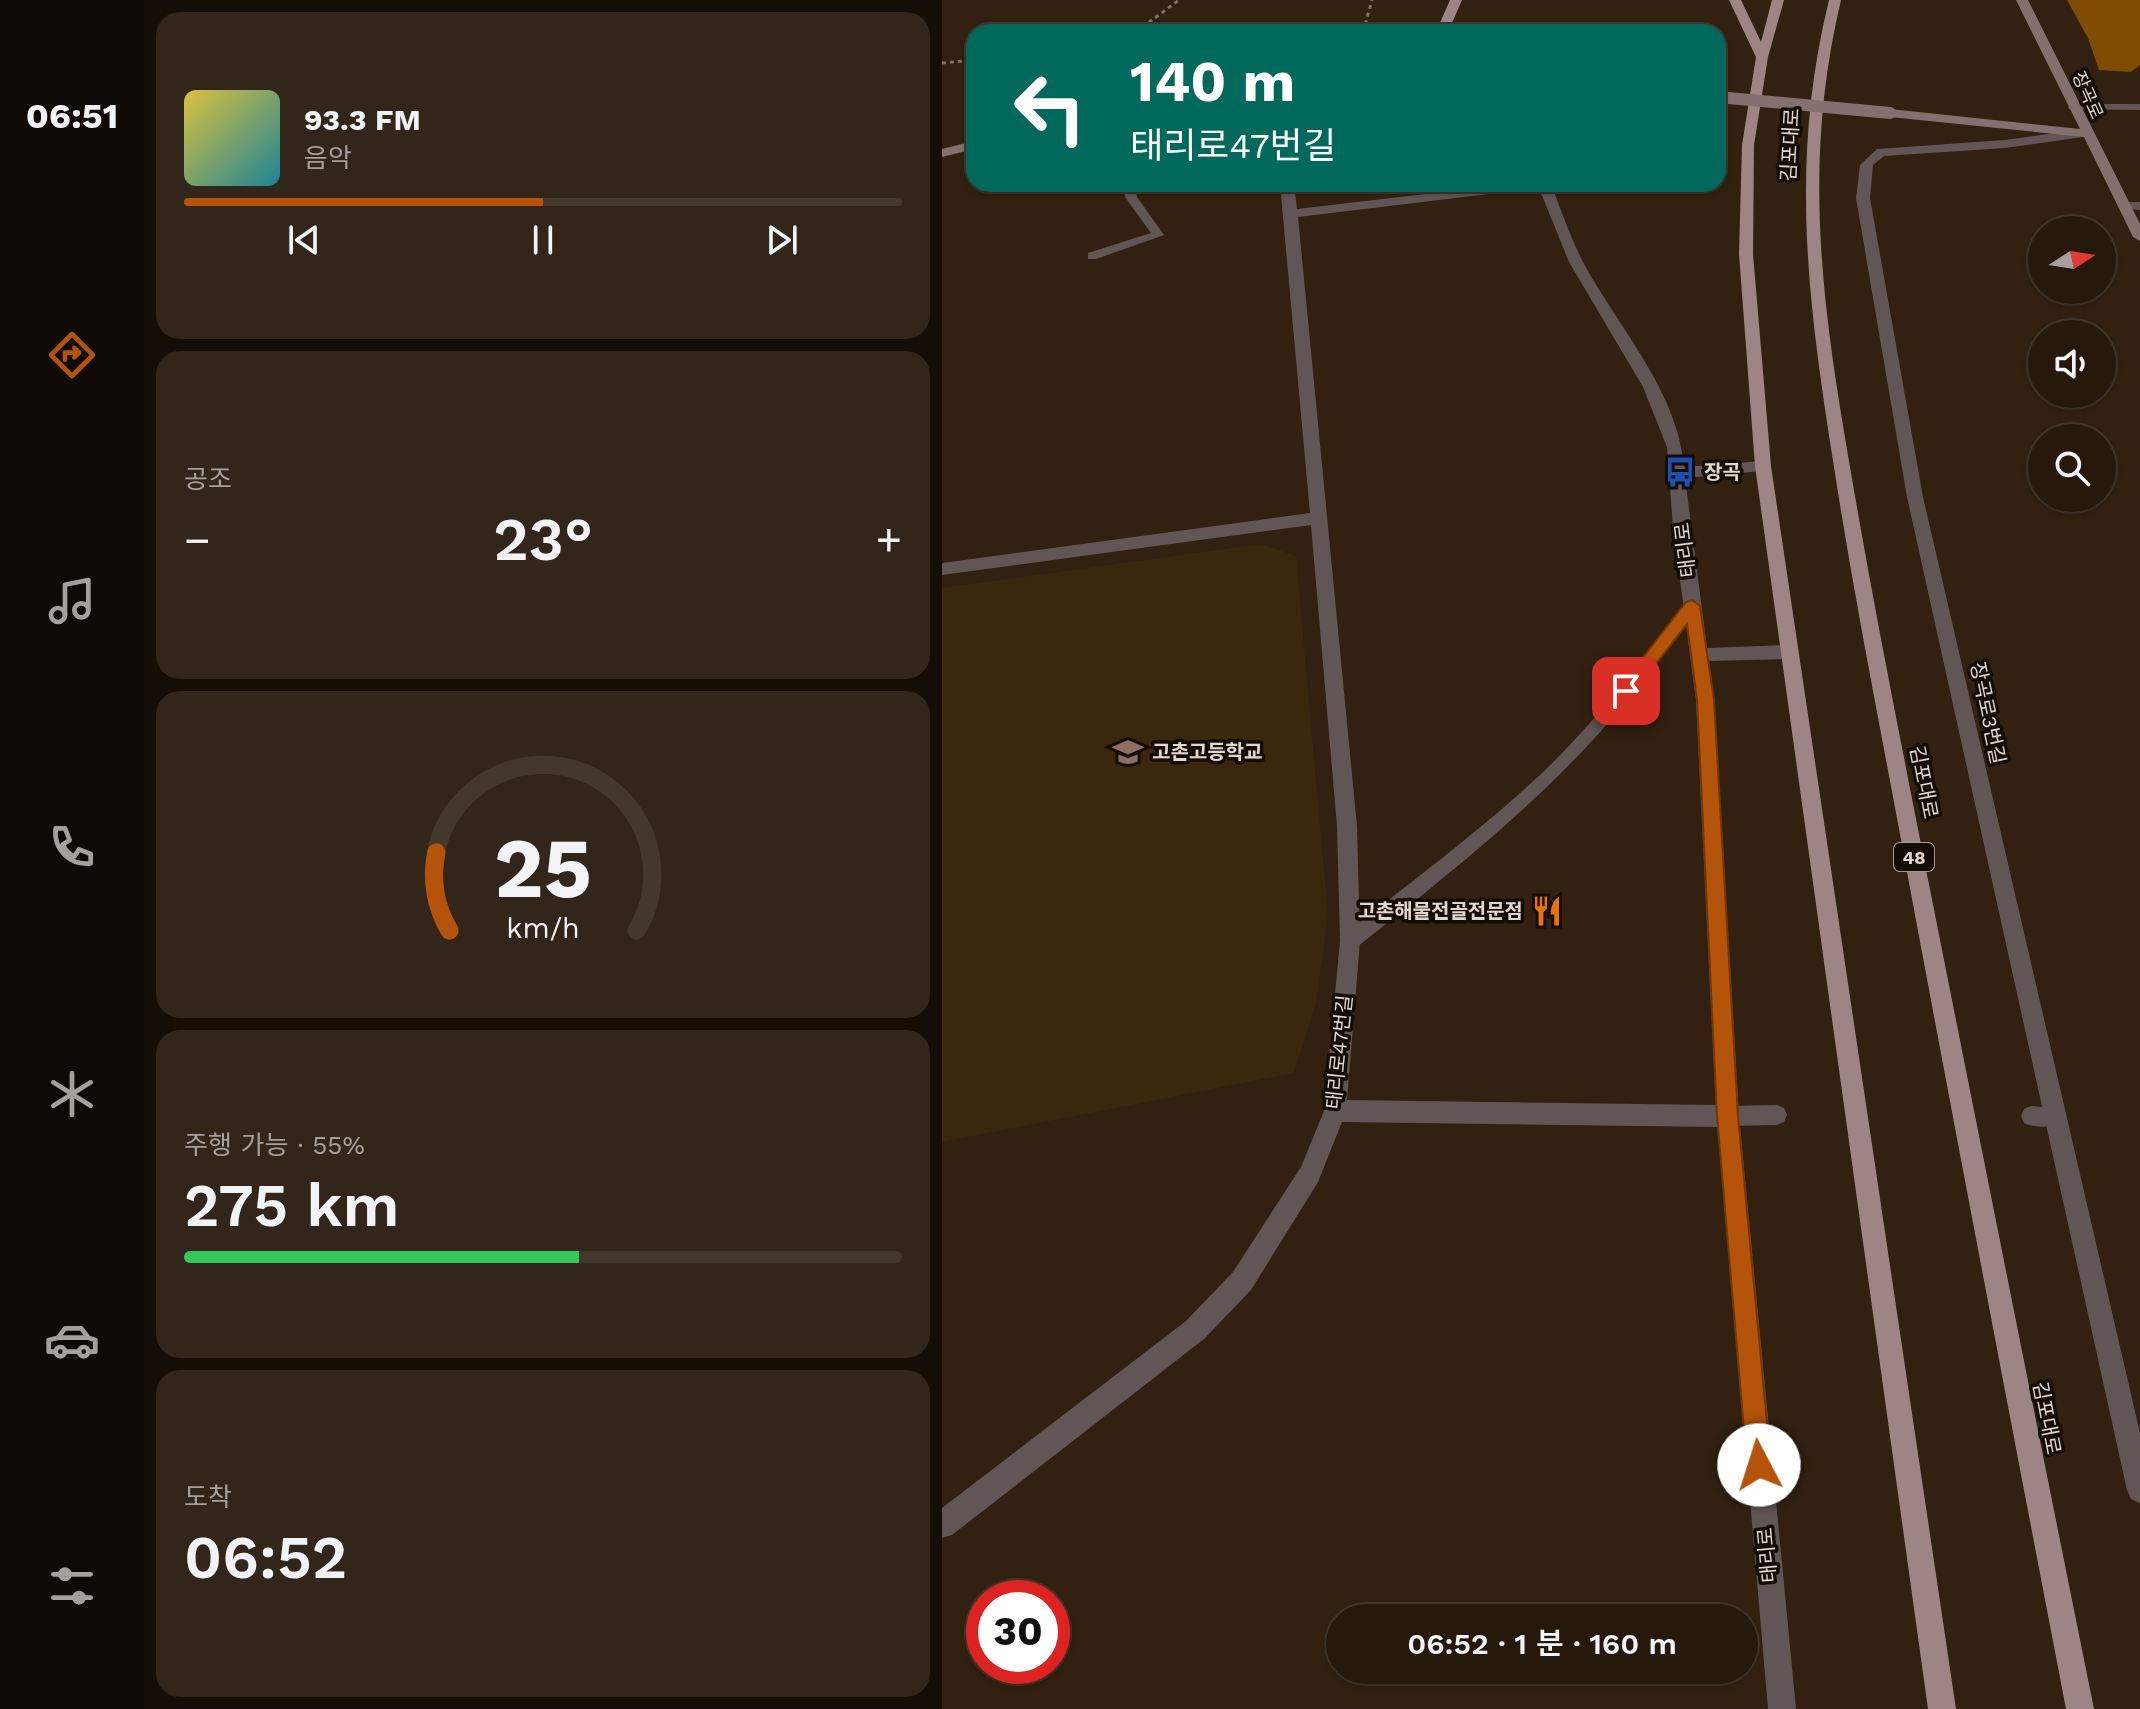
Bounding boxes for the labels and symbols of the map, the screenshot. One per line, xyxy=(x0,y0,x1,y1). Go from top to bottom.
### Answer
street label: 장곡로 xyxy=(2068,68,2108,122)
street label: 김포대로 xyxy=(1776,108,1804,182)
north arrow xyxy=(2028,216,2116,304)
bus stop icon: 장곡 xyxy=(1663,455,1697,489)
place label: 장곡 xyxy=(1704,460,1741,484)
street label: 태리로 xyxy=(1670,521,1700,579)
pin xyxy=(1592,657,1660,725)
street label: 장곡로3번길 xyxy=(1965,660,2011,766)
school or university icon: 고촌고등학교 xyxy=(1111,735,1145,769)
place label: 고촌고등학교 xyxy=(1152,740,1262,764)
street label: 김포대로 xyxy=(1905,744,1943,820)
road number: 48 xyxy=(1894,843,1934,871)
restaurant icon: 고촌해물전골전문점 xyxy=(1530,894,1564,928)
place label: 고촌해물전골전문점 xyxy=(1357,899,1523,923)
street label: 태리로47번길 xyxy=(1321,994,1357,1110)
street label: 김포대로 xyxy=(2028,1380,2066,1456)
position arrow xyxy=(1717,1423,1801,1507)
street label: 태리로 xyxy=(1753,1526,1781,1584)
speed limit sign: 30 xyxy=(966,1580,1070,1684)

